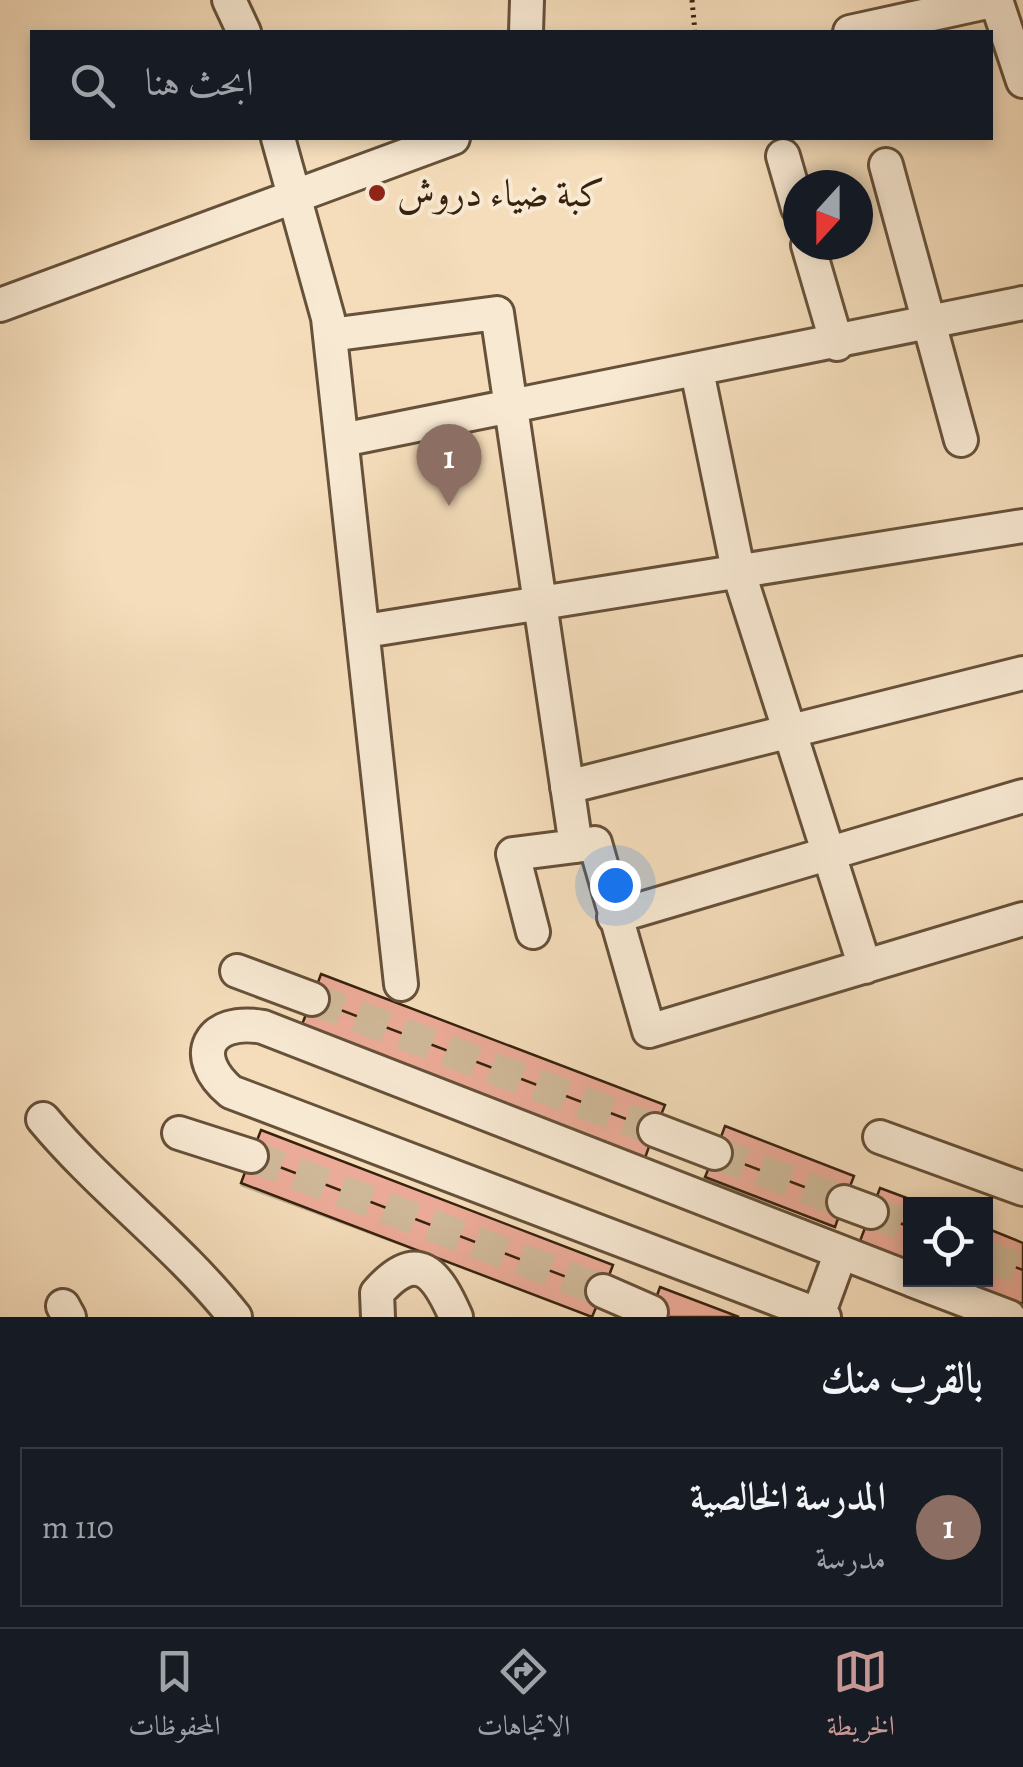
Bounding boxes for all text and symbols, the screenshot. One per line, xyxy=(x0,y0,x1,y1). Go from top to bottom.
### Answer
search box xyxy=(30,30,993,140)
text: ابحث هنا xyxy=(145,56,254,108)
icon: search xyxy=(65,58,120,113)
place label: كبة ضياء دروش xyxy=(397,167,605,219)
north arrow xyxy=(783,170,873,260)
marker: كبة ضياء دروش xyxy=(366,182,388,204)
pin: 1 xyxy=(416,424,482,506)
your location xyxy=(590,860,641,911)
map controls xyxy=(903,1197,993,1287)
button: locate xyxy=(903,1197,993,1287)
text: بالقرب منك xyxy=(820,1349,983,1406)
text: المدرسة الخالصية xyxy=(690,1470,886,1522)
text: 110 m xyxy=(42,1505,114,1549)
text: 1 xyxy=(943,1505,954,1549)
text: مدرسة xyxy=(815,1536,886,1580)
tab: المحفوظات xyxy=(128,1644,220,1753)
tab: الاتجاهات xyxy=(477,1644,570,1753)
tab: الخريطة xyxy=(827,1644,895,1753)

